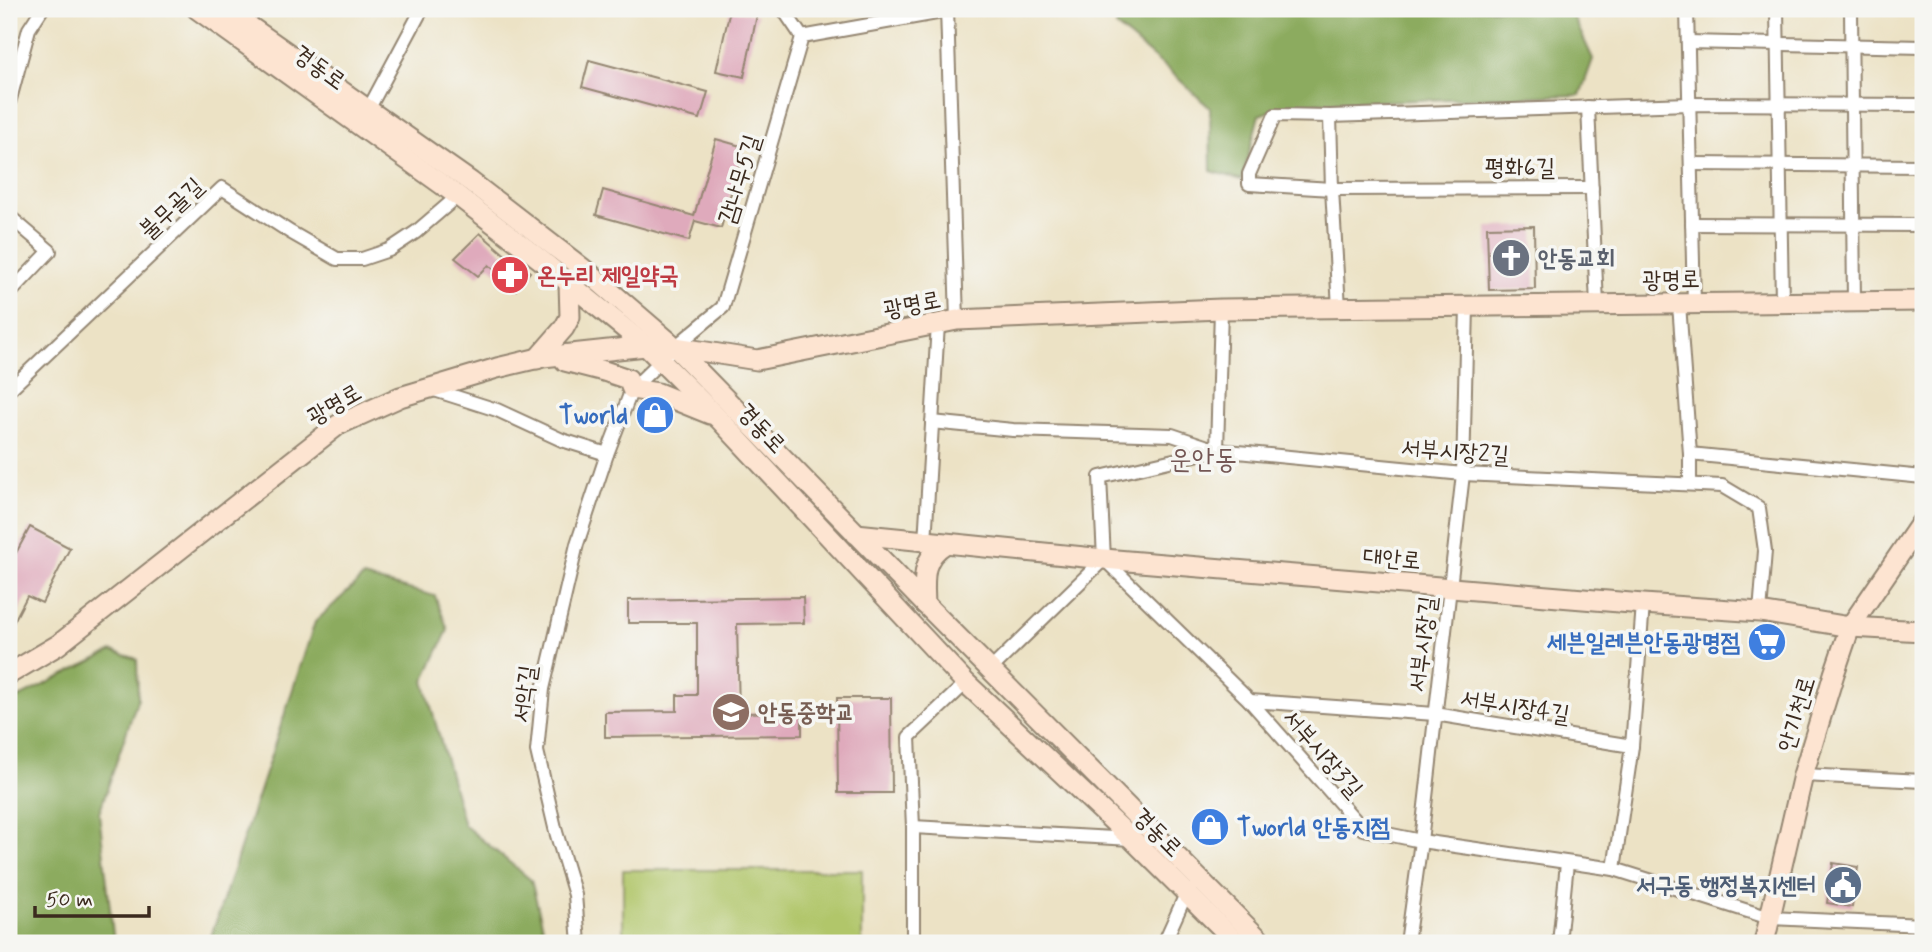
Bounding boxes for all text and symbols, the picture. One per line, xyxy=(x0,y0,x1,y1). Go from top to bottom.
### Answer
street label: 경동로 xyxy=(287,39,352,98)
street label: 감나무5길 xyxy=(712,131,769,228)
street label: 평화6길 xyxy=(1485,153,1555,184)
street label: 불무골길 xyxy=(133,171,211,247)
church icon: 안동교회 xyxy=(1490,237,1532,279)
place label: 안동교회 xyxy=(1538,244,1615,275)
pharmacy icon: 온누리 제일약국 xyxy=(489,254,531,296)
place label: 온누리 제일약국 xyxy=(537,261,679,292)
street label: 광명로 xyxy=(1642,264,1700,297)
street label: 광명로 xyxy=(881,285,944,326)
street label: 광명로 xyxy=(302,377,368,433)
shop icon: Tworld xyxy=(634,394,676,436)
street label: 경동로 xyxy=(730,397,792,461)
place label: Tworld xyxy=(559,401,628,432)
street label: 서부시장2길 xyxy=(1400,433,1510,472)
district label: 운안동 xyxy=(1169,442,1237,479)
street label: 대안로 xyxy=(1362,542,1422,577)
street label: 서부시장길 xyxy=(1402,594,1445,694)
supermarket icon: 세븐일레븐안동광명점 xyxy=(1746,621,1788,663)
place label: 세븐일레븐안동광명점 xyxy=(1546,628,1740,659)
street label: 서악길 xyxy=(506,663,545,725)
street label: 안기천로 xyxy=(1771,673,1824,756)
street label: 서부시장4길 xyxy=(1458,684,1572,731)
school or university icon: 안동중학교 xyxy=(710,691,752,733)
place label: 안동중학교 xyxy=(758,698,855,729)
street label: 서부시장3길 xyxy=(1275,703,1369,805)
street label: 경동로 xyxy=(1125,802,1188,865)
shop icon: Tworld 안동지점 xyxy=(1189,806,1231,848)
place label: Tworld 안동지점 xyxy=(1237,813,1390,844)
public building icon: 서구동 행정복지센터 xyxy=(1822,864,1864,906)
place label: 서구동 행정복지센터 xyxy=(1636,871,1816,902)
scale bar xyxy=(35,875,149,919)
text: 50 m xyxy=(46,886,93,914)

